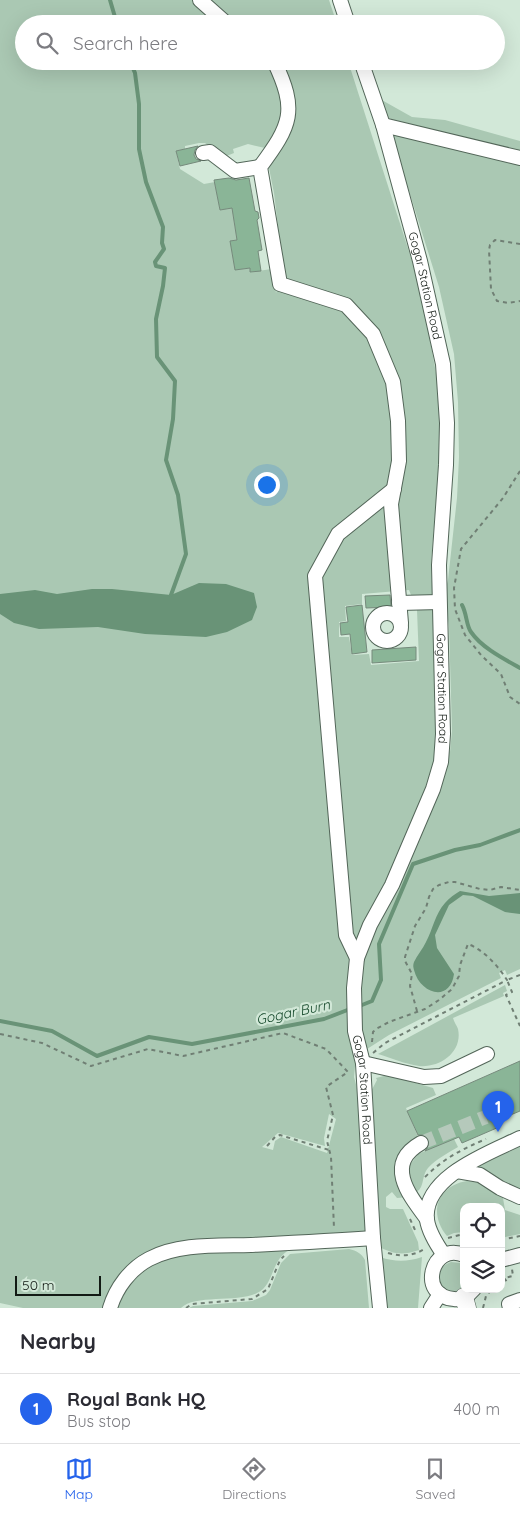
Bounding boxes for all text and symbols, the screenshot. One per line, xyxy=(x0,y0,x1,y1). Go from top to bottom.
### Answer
search box xyxy=(15,15,505,70)
icon: search xyxy=(33,29,61,57)
text: Search here xyxy=(73,31,178,55)
street label: Gogar Station Road xyxy=(405,230,445,341)
your location xyxy=(254,472,280,498)
street label: Gogar Station Road xyxy=(434,633,451,744)
water label: Gogar Burn xyxy=(254,995,332,1029)
street label: Gogar Station Road xyxy=(349,1033,376,1145)
pin: 1 xyxy=(482,1091,514,1132)
map controls xyxy=(460,1203,505,1293)
button: locate xyxy=(460,1203,505,1248)
button: layers xyxy=(460,1248,505,1293)
scale bar xyxy=(15,1273,101,1296)
text: 50 m xyxy=(22,1276,55,1294)
text: Nearby xyxy=(20,1328,96,1354)
text: Royal Bank HQ xyxy=(67,1387,205,1411)
text: 1 xyxy=(33,1399,39,1419)
text: 400 m xyxy=(454,1399,500,1419)
text: Bus stop xyxy=(67,1411,131,1431)
tab: Map xyxy=(65,1455,93,1503)
tab: Directions xyxy=(222,1455,286,1503)
tab: Saved xyxy=(415,1455,455,1503)

